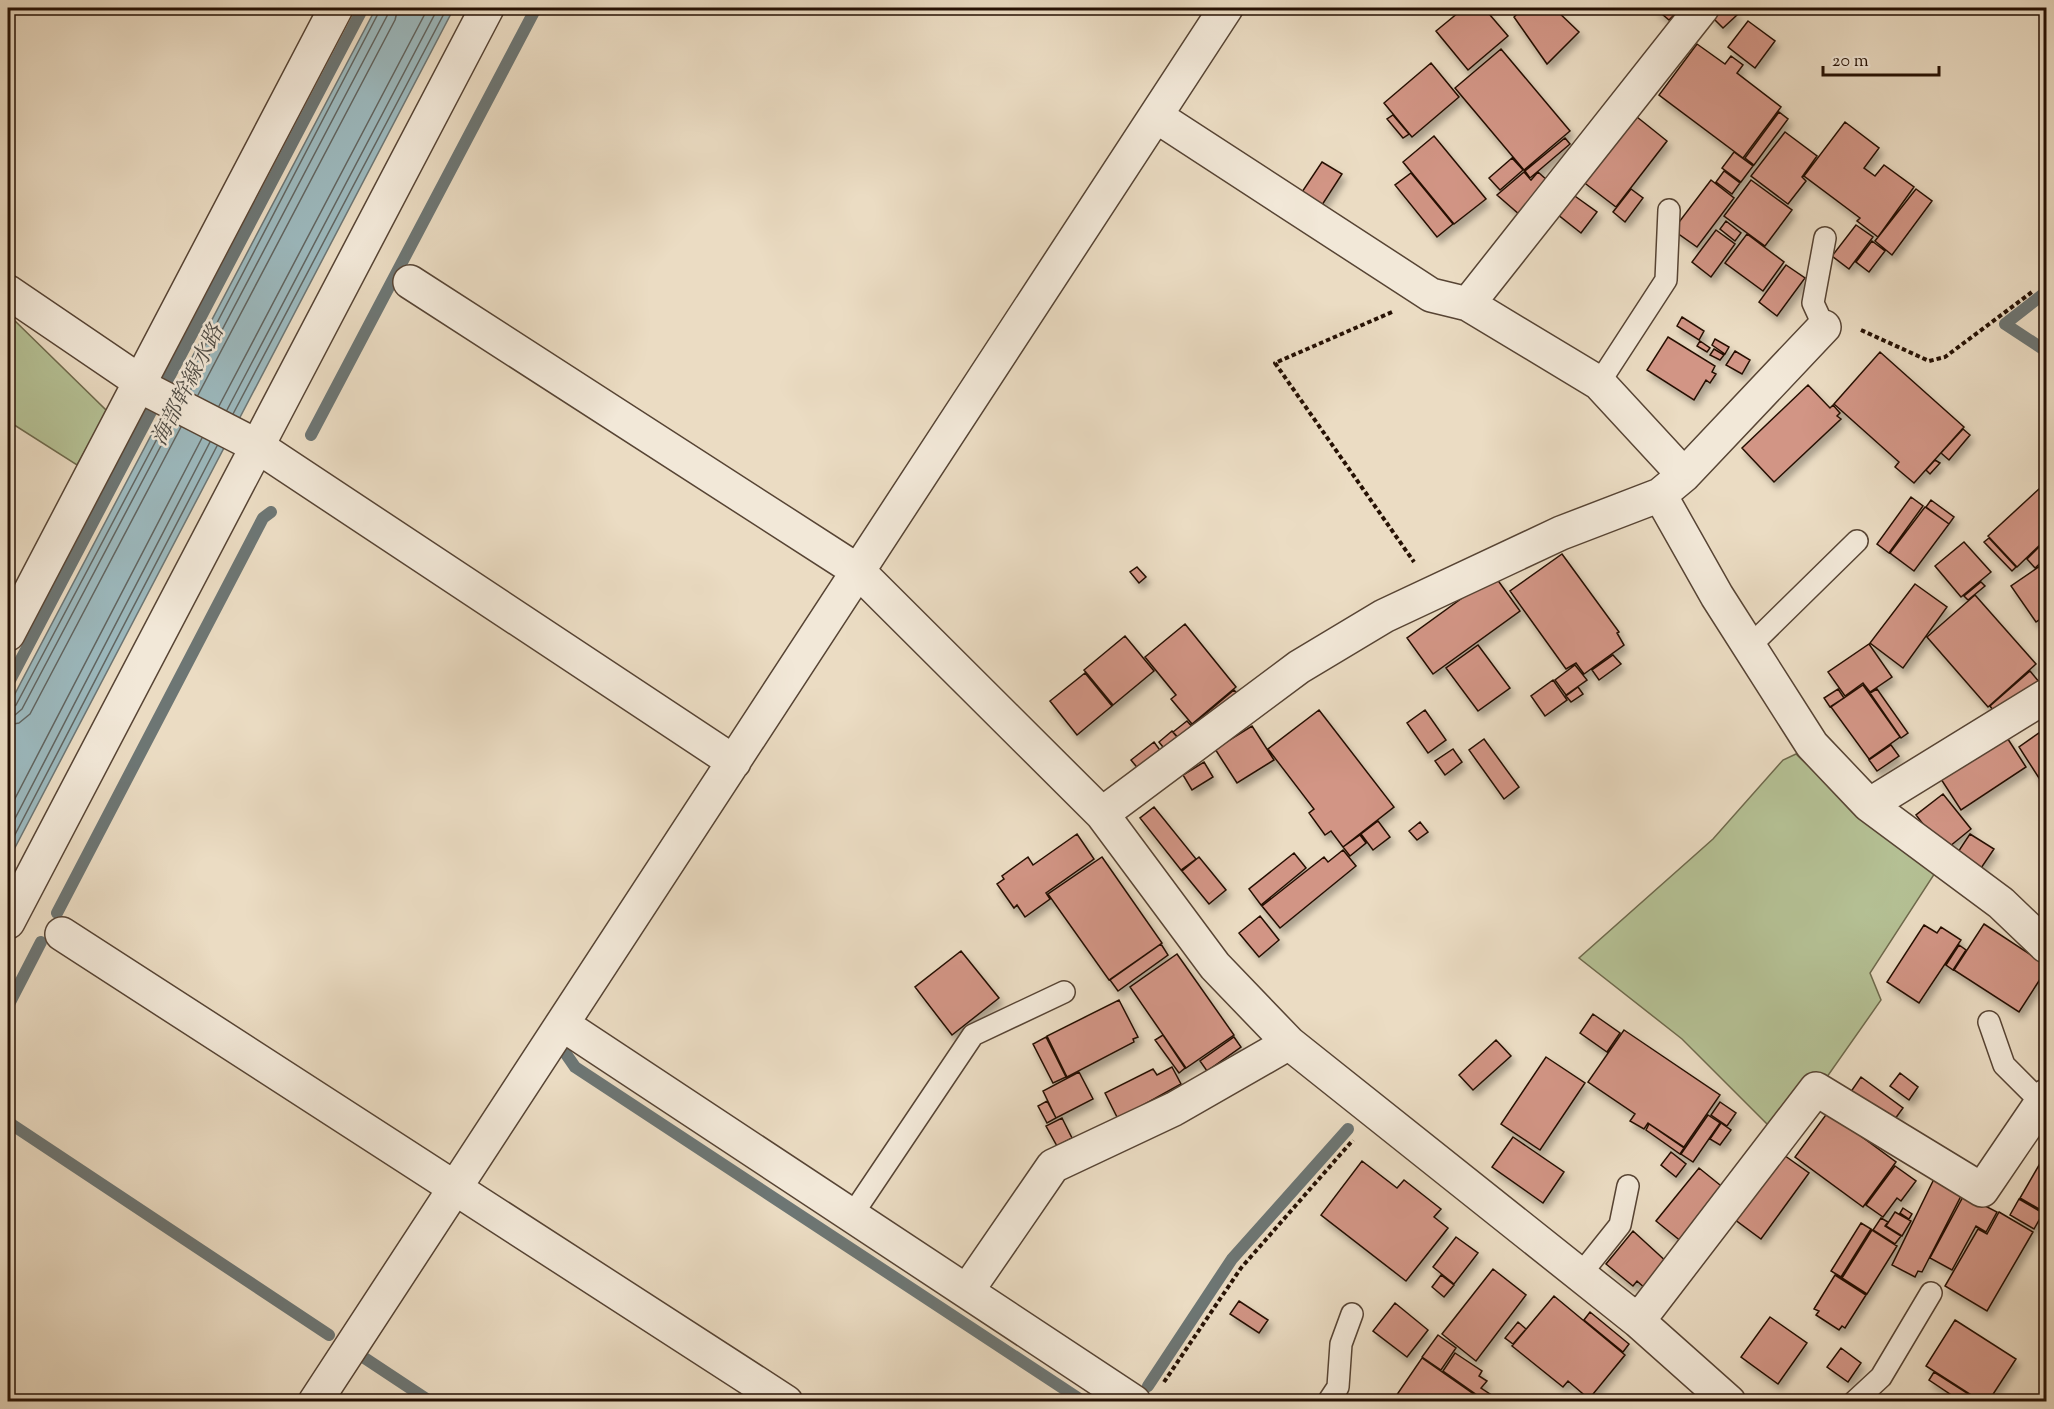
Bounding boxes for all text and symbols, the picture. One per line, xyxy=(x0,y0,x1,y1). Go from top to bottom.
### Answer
scale bar xyxy=(1823,39,1938,77)
text: 20 m xyxy=(1832,49,1869,75)
water label: 海部幹線水路 xyxy=(145,318,234,452)

